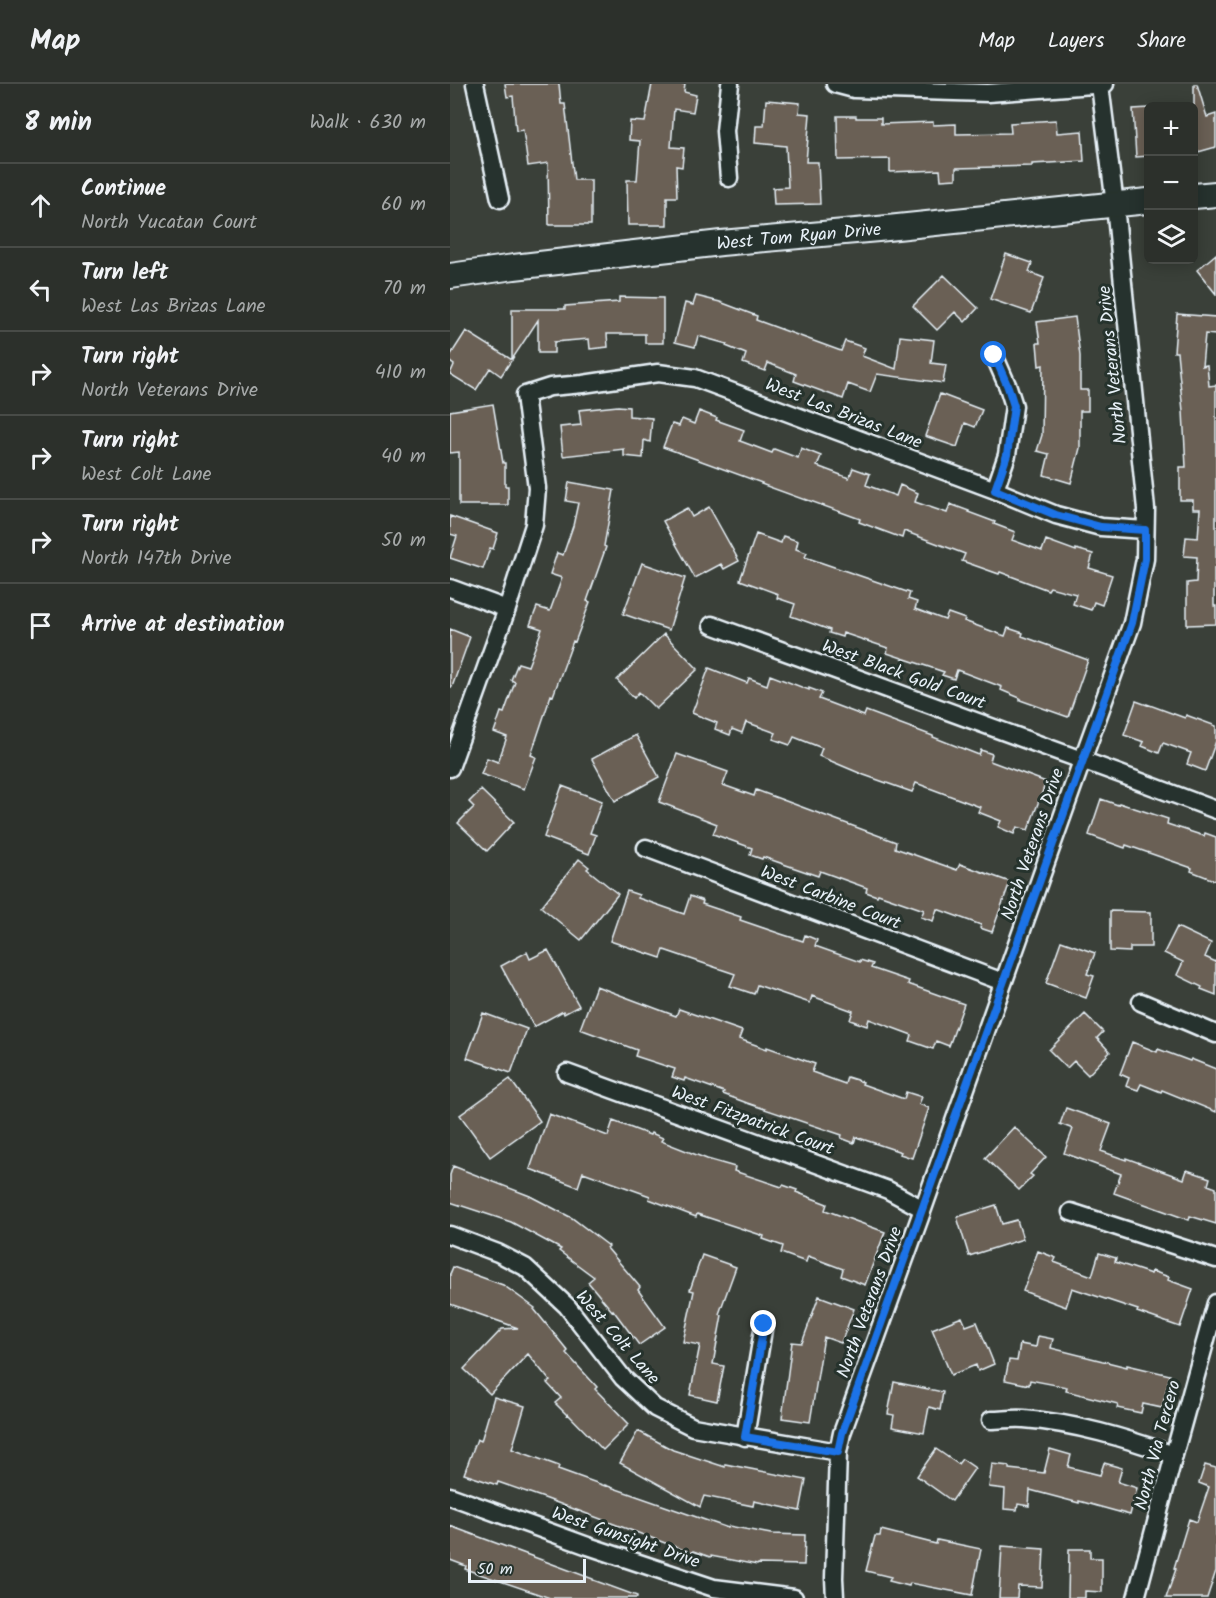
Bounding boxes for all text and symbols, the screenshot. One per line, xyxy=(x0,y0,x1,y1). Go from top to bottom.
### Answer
text: Map xyxy=(30,19,81,64)
text: Map xyxy=(978,25,1015,58)
text: Layers xyxy=(1048,25,1104,58)
text: Share xyxy=(1137,25,1186,58)
text: 8 min xyxy=(24,102,92,144)
map controls xyxy=(1144,102,1198,264)
button: + xyxy=(1144,102,1198,156)
text: Walk · 630 m xyxy=(309,107,426,139)
button: − xyxy=(1144,156,1198,210)
text: Continue xyxy=(81,172,166,207)
icon: ahead xyxy=(24,189,57,222)
text: 60 m xyxy=(381,189,426,221)
text: North Yucatan Court xyxy=(81,207,257,239)
button: layers xyxy=(1144,210,1198,264)
street label: West Tom Ryan Drive xyxy=(715,216,882,259)
text: Turn left xyxy=(81,256,168,291)
icon: left xyxy=(24,273,57,306)
text: 70 m xyxy=(383,273,426,305)
street label: North Veterans Drive xyxy=(1091,284,1136,446)
text: West Las Brizas Lane xyxy=(81,291,266,323)
text: Turn right xyxy=(81,340,179,375)
route start xyxy=(980,341,1006,367)
icon: right xyxy=(24,357,57,390)
text: 410 m xyxy=(375,357,426,389)
street label: West Las Brizas Lane xyxy=(761,371,926,458)
text: North Veterans Drive xyxy=(81,375,258,407)
text: Turn right xyxy=(81,424,179,459)
icon: right xyxy=(24,441,57,474)
text: 40 m xyxy=(381,441,426,473)
text: West Colt Lane xyxy=(81,459,212,491)
text: Turn right xyxy=(81,508,179,543)
icon: right xyxy=(24,525,57,558)
text: 50 m xyxy=(381,525,426,557)
text: North 147th Drive xyxy=(81,543,231,575)
text: Arrive at destination xyxy=(81,608,284,643)
icon: arrive xyxy=(24,609,57,642)
street label: West Black Gold Court xyxy=(818,632,990,719)
street label: North Veterans Drive xyxy=(994,764,1073,925)
street label: West Carbine Court xyxy=(756,858,906,939)
street label: West Fitzpatrick Court xyxy=(667,1079,839,1165)
street label: North Veterans Drive xyxy=(830,1223,911,1382)
street label: West Colt Lane xyxy=(567,1284,666,1392)
route end xyxy=(750,1310,776,1336)
street label: North Via Tercero xyxy=(1127,1377,1190,1514)
street label: West Gunsight Drive xyxy=(547,1499,704,1577)
scale bar xyxy=(468,1556,586,1584)
text: 50 m xyxy=(477,1557,513,1582)

